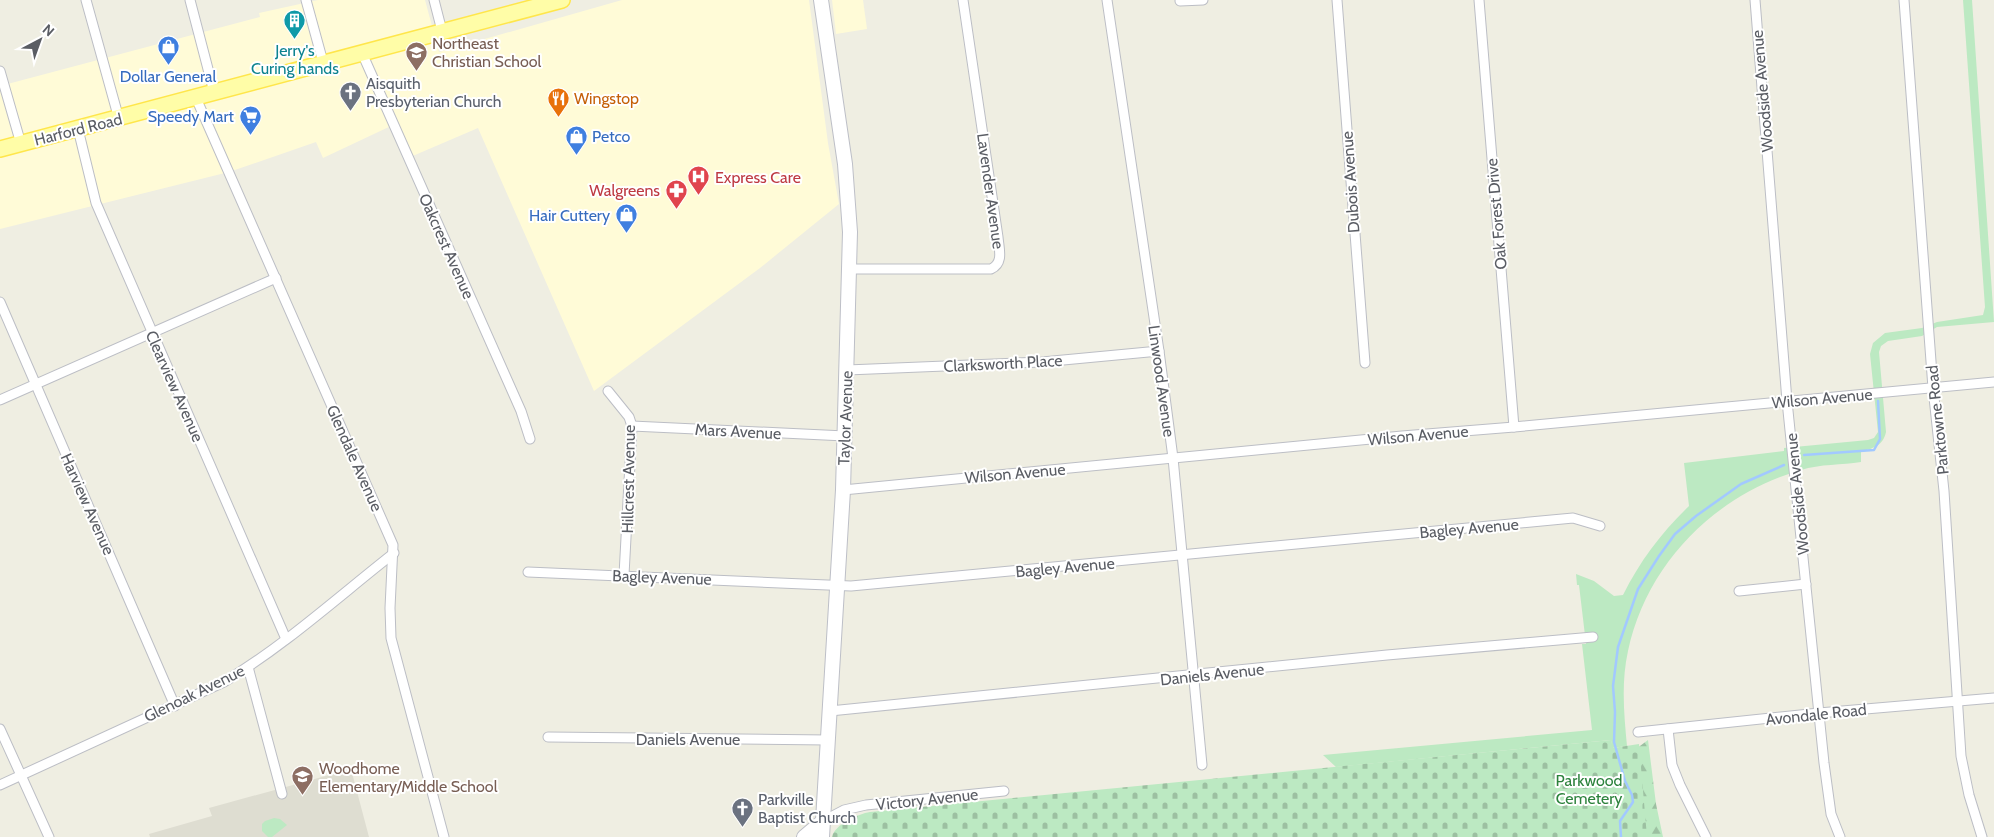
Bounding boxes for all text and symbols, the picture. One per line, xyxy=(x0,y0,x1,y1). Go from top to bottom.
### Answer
building icon: Jerry's Curing hands xyxy=(283,9,307,40)
north arrow xyxy=(15,15,65,65)
text: N xyxy=(39,20,58,40)
street label: Woodside Avenue xyxy=(1748,29,1777,153)
place label: Northeast Christian School xyxy=(432,34,541,71)
shop icon: Dollar General xyxy=(156,35,180,66)
school or university icon: Northeast Christian School xyxy=(404,40,428,71)
place label: Jerry's Curing hands xyxy=(251,41,339,78)
place label: Dollar General xyxy=(120,67,217,86)
place label: Aisquith Presbyterian Church xyxy=(366,74,501,111)
church icon: Aisquith Presbyterian Church xyxy=(338,80,362,111)
restaurant icon: Wingstop xyxy=(546,86,570,117)
place label: Wingstop xyxy=(574,89,639,108)
supermarket icon: Speedy Mart xyxy=(238,104,262,135)
place label: Speedy Mart xyxy=(148,107,235,126)
street label: Harford Road xyxy=(32,109,124,150)
shop icon: Petco xyxy=(564,124,588,155)
place label: Petco xyxy=(592,127,631,146)
street label: Dubois Avenue xyxy=(1337,130,1364,233)
street label: Lavender Avenue xyxy=(973,132,1008,250)
street label: Oak Forest Drive xyxy=(1482,158,1511,270)
hospital icon: Express Care xyxy=(687,165,711,196)
place label: Express Care xyxy=(715,168,801,187)
pharmacy icon: Walgreens xyxy=(664,178,688,209)
place label: Walgreens xyxy=(589,181,660,200)
street label: Oakcrest Avenue xyxy=(415,191,478,302)
shop icon: Hair Cuttery xyxy=(614,203,638,234)
place label: Hair Cuttery xyxy=(529,206,610,225)
street label: Linwood Avenue xyxy=(1144,324,1179,438)
street label: Clearview Avenue xyxy=(141,328,208,445)
street label: Clarksworth Place xyxy=(943,351,1063,376)
street label: Parktowne Road xyxy=(1922,364,1953,476)
street label: Taylor Avenue xyxy=(834,370,857,466)
street label: Wilson Avenue xyxy=(1771,385,1873,412)
street label: Glendale Avenue xyxy=(323,402,386,514)
street label: Mars Avenue xyxy=(694,420,782,443)
street label: Wilson Avenue xyxy=(1367,422,1469,449)
street label: Hillcrest Avenue xyxy=(618,425,639,534)
street label: Woodside Avenue xyxy=(1782,432,1813,556)
street label: Harview Avenue xyxy=(57,450,118,558)
street label: Wilson Avenue xyxy=(964,460,1066,487)
street label: Bagley Avenue xyxy=(1419,515,1519,542)
street label: Bagley Avenue xyxy=(1015,554,1115,581)
street label: Bagley Avenue xyxy=(612,566,712,589)
street label: Daniels Avenue xyxy=(1159,660,1265,689)
street label: Glenoak Avenue xyxy=(141,661,248,726)
street label: Avondale Road xyxy=(1765,700,1868,729)
street label: Daniels Avenue xyxy=(636,730,740,749)
place label: Woodhome Elementary/Middle School xyxy=(319,759,498,796)
school or university icon: Woodhome Elementary/Middle School xyxy=(291,765,315,796)
park label: Parkwood Cemetery xyxy=(1556,771,1622,808)
street label: Victory Avenue xyxy=(875,785,979,814)
place label: Parkville Baptist Church xyxy=(758,790,856,827)
church icon: Parkville Baptist Church xyxy=(730,796,754,827)

